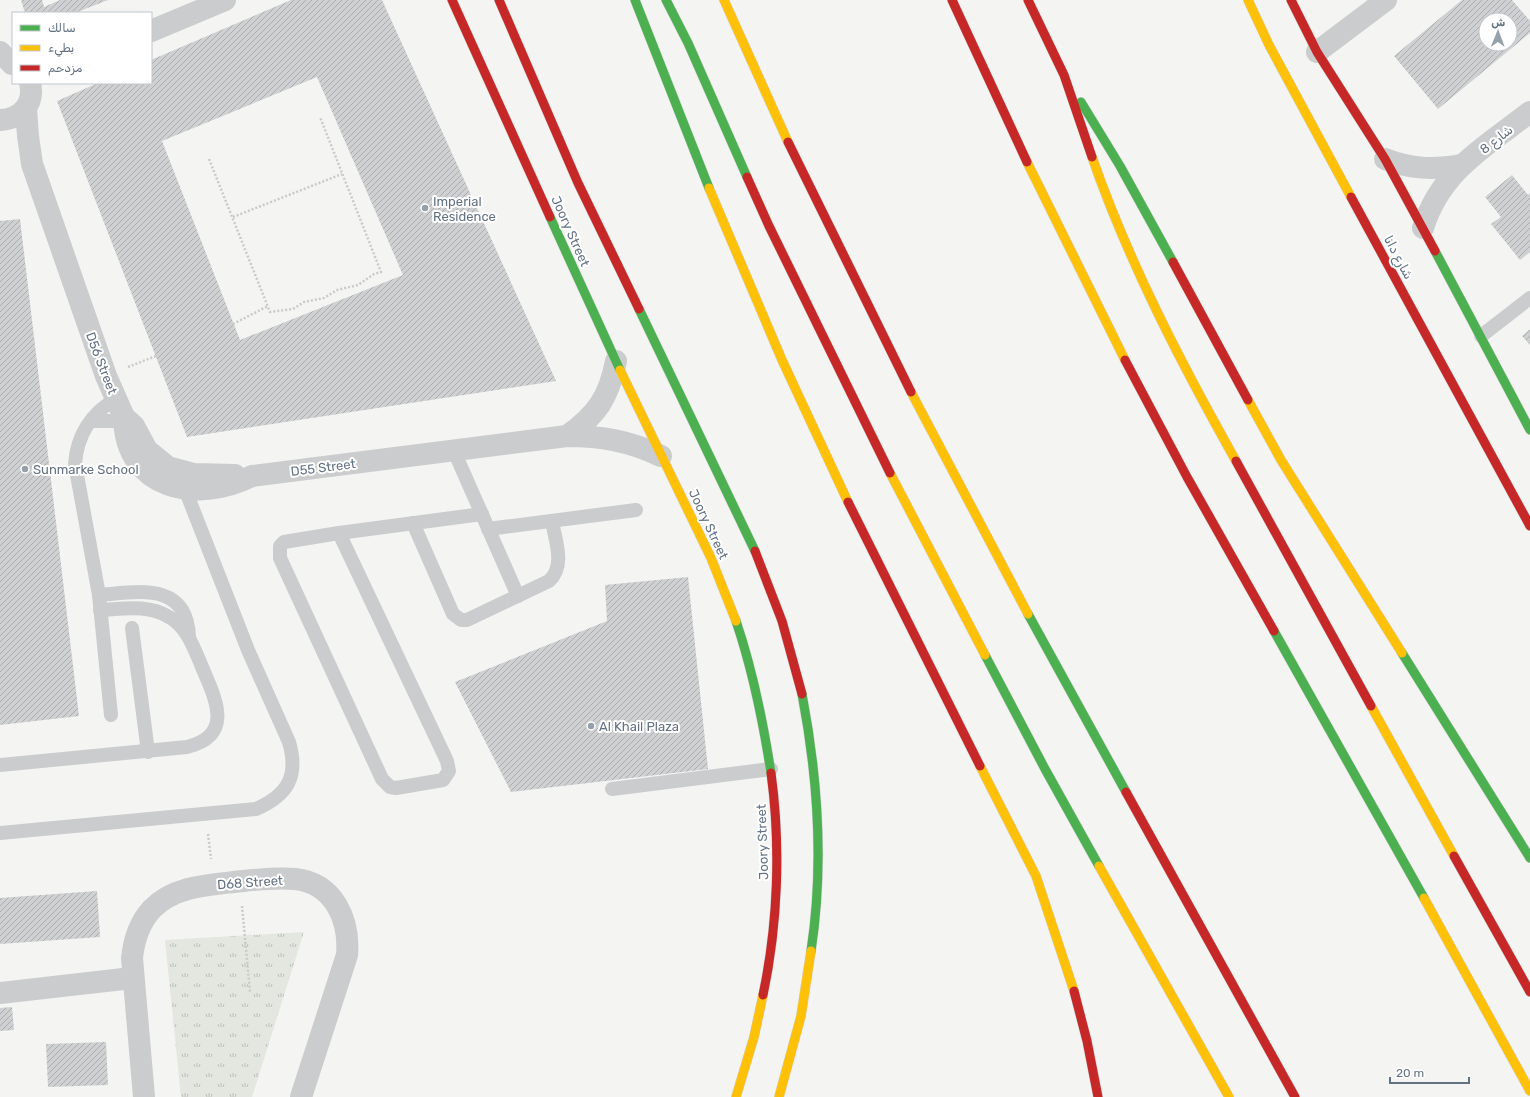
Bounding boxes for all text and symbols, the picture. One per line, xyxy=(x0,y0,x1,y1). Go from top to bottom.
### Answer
legend xyxy=(12,12,152,84)
north arrow xyxy=(1478,12,1518,52)
text: ش xyxy=(1491,16,1505,29)
text: سالك xyxy=(48,21,76,35)
text: بطيء xyxy=(48,41,74,57)
text: مزدحم xyxy=(48,61,83,76)
street label: شارع 8 xyxy=(1477,122,1517,158)
place label: Imperial Residence xyxy=(433,194,496,224)
street label: Joory Street xyxy=(548,194,593,269)
marker: Imperial Residence xyxy=(420,203,430,213)
street label: شارع دانا xyxy=(1379,233,1416,283)
street label: D56 Street xyxy=(83,330,120,396)
street label: D55 Street xyxy=(290,456,356,479)
place label: Sunmarke School xyxy=(33,462,139,477)
marker: Sunmarke School xyxy=(20,464,30,474)
street label: Joory Street xyxy=(686,487,731,562)
place label: Al Khail Plaza xyxy=(599,719,679,734)
marker: Al Khail Plaza xyxy=(586,721,596,731)
street label: Joory Street xyxy=(754,804,771,880)
street label: D68 Street xyxy=(217,873,283,892)
scale bar xyxy=(1390,1059,1469,1085)
text: 20 m xyxy=(1396,1066,1424,1080)

